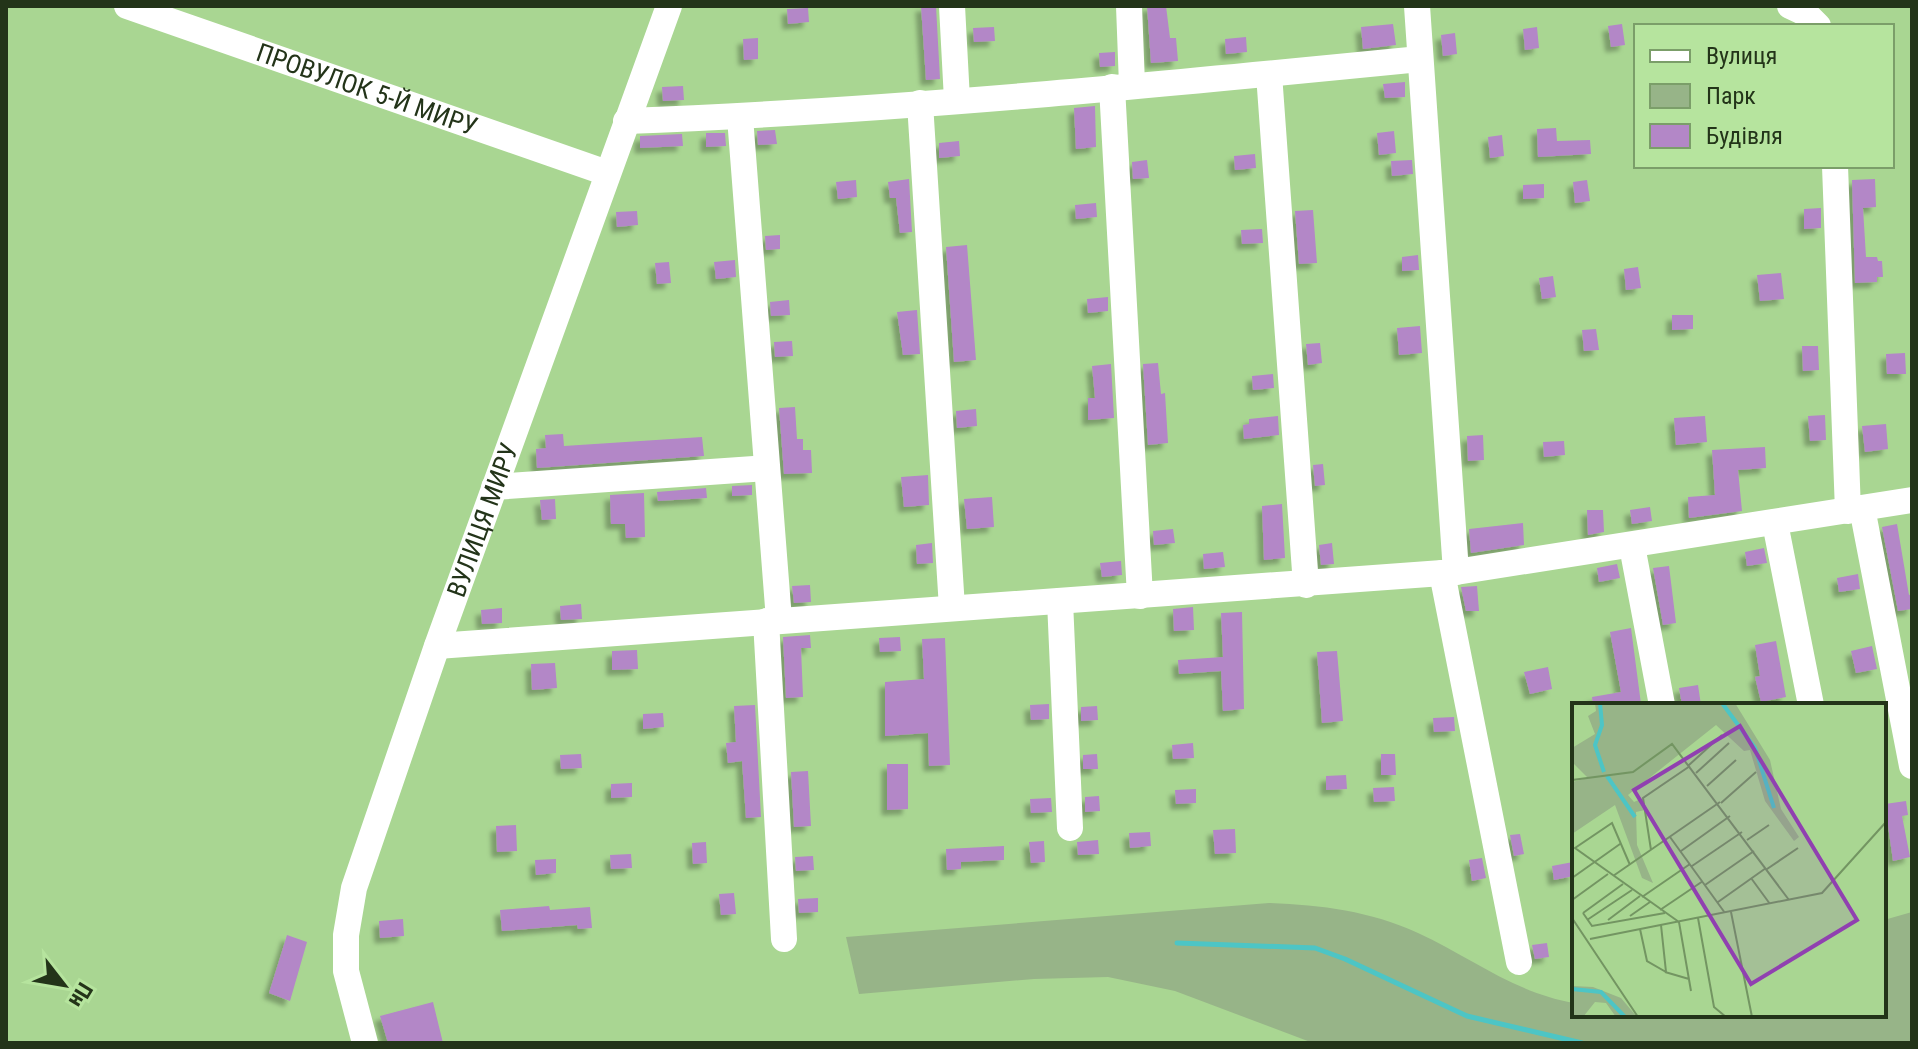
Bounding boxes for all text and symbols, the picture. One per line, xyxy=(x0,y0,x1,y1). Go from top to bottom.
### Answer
legend xyxy=(1634,24,1894,168)
street label: ПРОВУЛОК 5-Й МИРУ xyxy=(252,37,481,142)
text: Вулиця xyxy=(1706,42,1777,70)
text: Парк xyxy=(1706,82,1756,110)
text: Будівля xyxy=(1706,122,1783,150)
street label: ВУЛИЦЯ МИРУ xyxy=(441,439,524,601)
inset map xyxy=(1572,703,1886,1017)
north arrow xyxy=(24,945,104,1025)
text: Пн xyxy=(64,978,98,1012)

